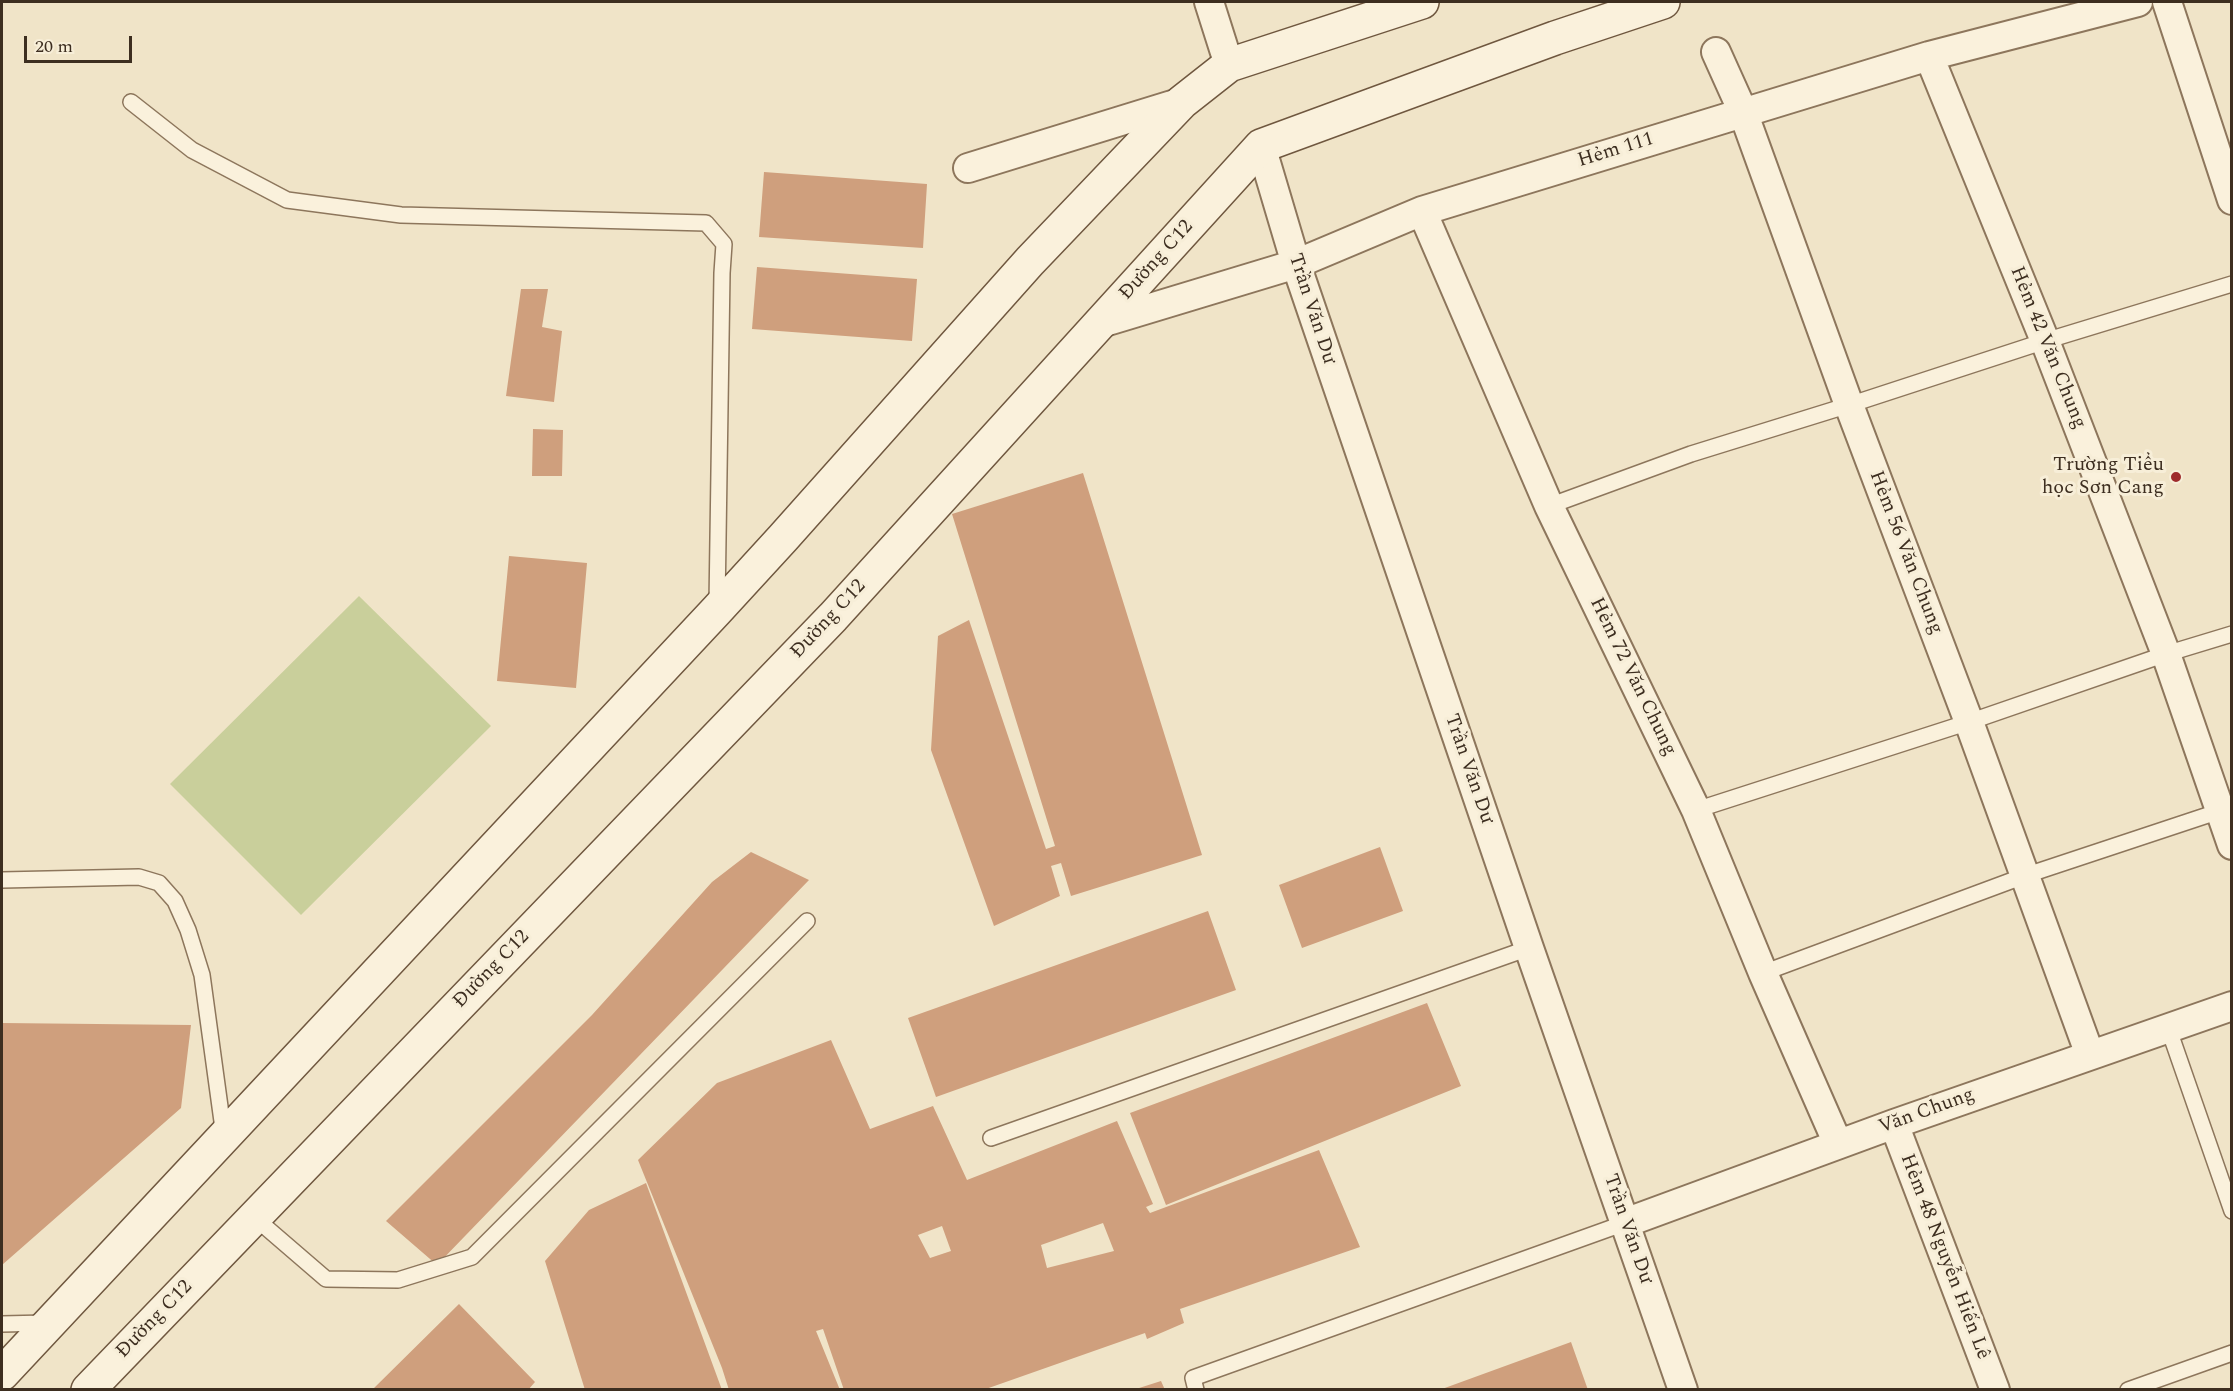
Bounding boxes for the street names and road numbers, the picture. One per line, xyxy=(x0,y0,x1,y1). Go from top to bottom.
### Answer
street label: Hẻm 111 xyxy=(1575,128,1657,174)
street label: Đường C12 xyxy=(1115,216,1199,306)
street label: Trần Văn Dư xyxy=(1282,251,1340,367)
street label: Hẻm 42 Văn Chung xyxy=(2003,263,2091,433)
street label: Hẻm 56 Văn Chung xyxy=(1863,468,1947,638)
street label: Đường C12 xyxy=(786,575,872,665)
street label: Hẻm 72 Văn Chung xyxy=(1583,594,1681,760)
street label: Trần Văn Dư xyxy=(1438,711,1498,827)
street label: Đường C12 xyxy=(449,926,535,1014)
street label: Văn Chung xyxy=(1876,1084,1978,1140)
street label: Hẻm 48 Nguyễn Hiến Lê xyxy=(1894,1151,1994,1363)
street label: Trần Văn Dư xyxy=(1597,1171,1657,1287)
street label: Đường C12 xyxy=(112,1276,198,1364)

